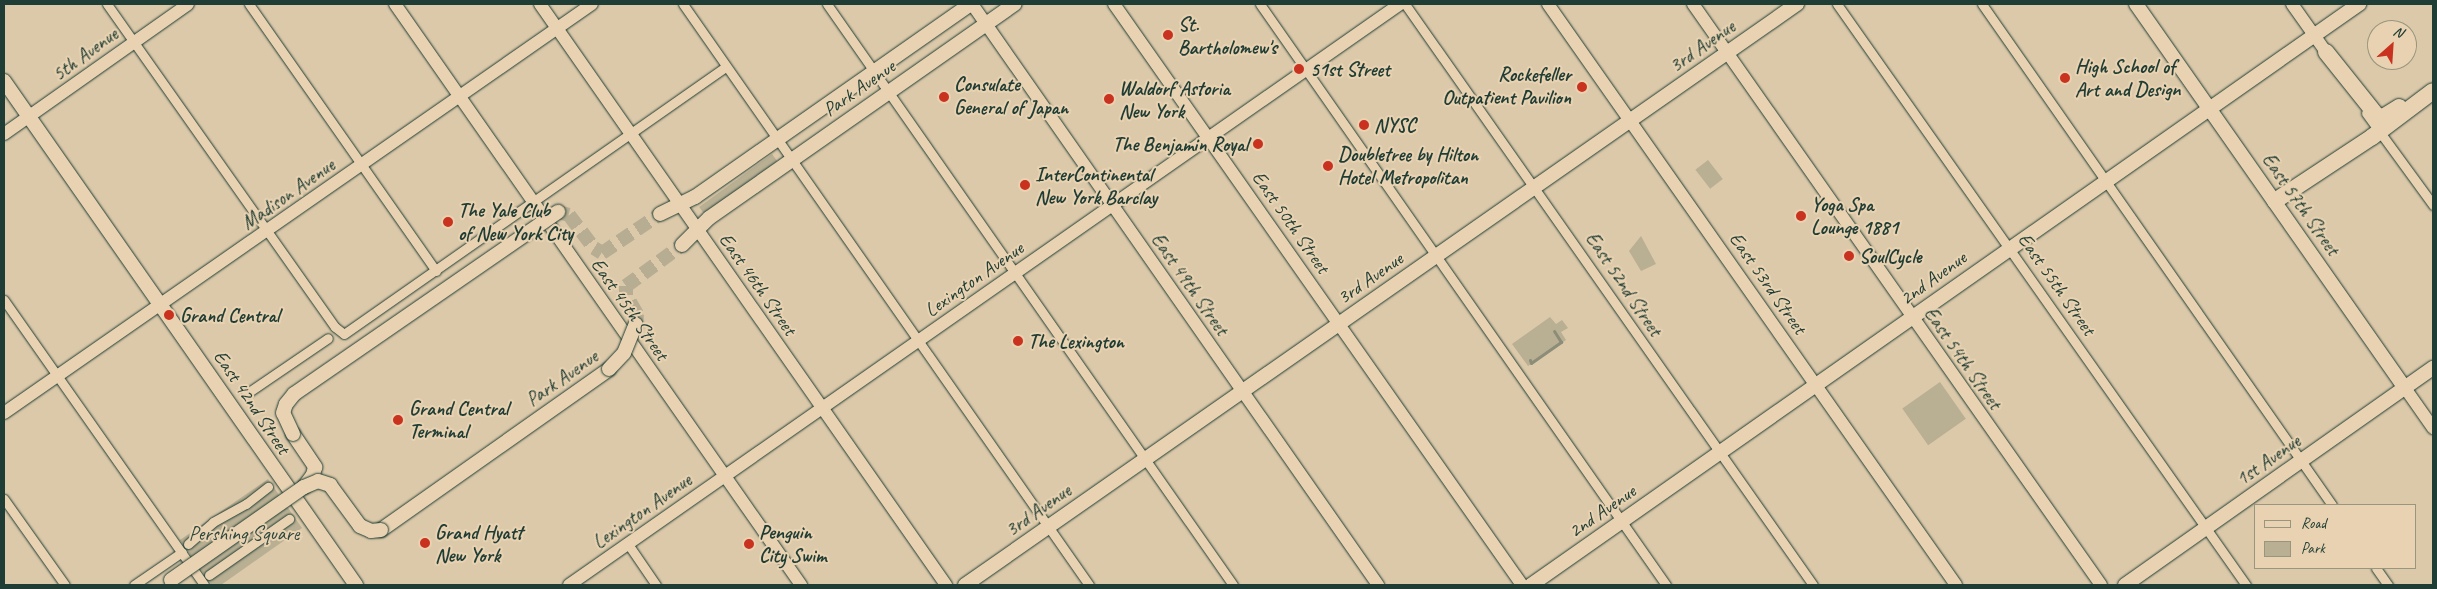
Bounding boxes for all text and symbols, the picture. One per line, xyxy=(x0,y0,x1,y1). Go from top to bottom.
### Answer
place label: St. Bartholomew's xyxy=(1178,12,1277,59)
street label: 3rd Avenue xyxy=(1664,15,1740,77)
north arrow xyxy=(2367,20,2417,70)
street label: 5th Avenue xyxy=(47,22,123,86)
text: N xyxy=(2391,22,2406,42)
marker: St. Bartholomew's xyxy=(1162,29,1174,41)
place label: High School of Art and Design xyxy=(2075,54,2181,101)
street label: Park Avenue xyxy=(818,55,900,121)
place label: 51st Street xyxy=(1310,57,1390,81)
marker: 51st Street xyxy=(1292,62,1306,76)
place label: Rockefeller Outpatient Pavilion xyxy=(1442,63,1571,110)
marker: High School of Art and Design xyxy=(2059,72,2071,84)
place label: Consulate General of Japan xyxy=(954,73,1068,120)
place label: Waldorf Astoria New York xyxy=(1119,76,1230,123)
marker: Rockefeller Outpatient Pavilion xyxy=(1575,80,1589,94)
marker: Consulate General of Japan xyxy=(938,91,950,103)
marker: Waldorf Astoria New York xyxy=(1103,93,1115,105)
place label: NYSC xyxy=(1374,113,1415,137)
marker: NYSC xyxy=(1358,119,1370,131)
place label: The Benjamin Royal xyxy=(1113,132,1248,156)
marker: The Benjamin Royal xyxy=(1252,138,1264,150)
place label: Doubletree by Hilton Hotel Metropolitan xyxy=(1338,142,1478,189)
street label: East 57th Street xyxy=(2257,148,2345,260)
street label: Madison Avenue xyxy=(237,153,339,235)
marker: Doubletree by Hilton Hotel Metropolitan xyxy=(1322,160,1334,172)
place label: InterContinental New York Barclay xyxy=(1035,162,1157,209)
street label: East 50th Street xyxy=(1247,166,1335,278)
marker: InterContinental New York Barclay xyxy=(1019,179,1031,191)
place label: Yoga Spa Lounge 1881 xyxy=(1811,193,1898,240)
place label: The Yale Club of New York City xyxy=(458,198,573,245)
marker: Yoga Spa Lounge 1881 xyxy=(1795,210,1807,222)
marker: The Yale Club of New York City xyxy=(442,216,454,228)
street label: East 52nd Street xyxy=(1580,227,1668,341)
street label: East 53rd Street xyxy=(1724,227,1812,339)
street label: East 46th Street xyxy=(714,228,802,340)
street label: East 49th Street xyxy=(1146,228,1234,340)
street label: East 55th Street xyxy=(2013,228,2101,340)
street label: Lexington Avenue xyxy=(920,236,1028,322)
place label: SoulCycle xyxy=(1859,244,1921,268)
street label: 2nd Avenue xyxy=(1895,246,1971,310)
street label: 3rd Avenue xyxy=(1332,247,1408,309)
marker: SoulCycle xyxy=(1843,250,1855,262)
street label: East 45th Street xyxy=(586,253,674,365)
street label: East 54th Street xyxy=(1919,302,2007,414)
place label: Grand Central xyxy=(180,303,279,327)
marker: Grand Central xyxy=(162,308,176,322)
place label: The Lexington xyxy=(1028,329,1124,353)
marker: The Lexington xyxy=(1012,335,1024,347)
street label: East 42nd Street xyxy=(208,345,296,459)
street label: Park Avenue xyxy=(521,345,603,411)
place label: Grand Central Terminal xyxy=(409,396,508,443)
marker: Grand Central Terminal xyxy=(391,413,405,427)
street label: 1st Avenue xyxy=(2231,429,2305,491)
street label: Lexington Avenue xyxy=(588,468,696,554)
street label: 3rd Avenue xyxy=(1000,479,1076,541)
street label: 2nd Avenue xyxy=(1564,479,1640,543)
legend xyxy=(2254,504,2417,569)
text: Road xyxy=(2301,514,2326,533)
place label: Grand Hyatt New York xyxy=(435,520,523,567)
place label: Penguin City Swim xyxy=(759,520,827,567)
park label: Pershing Square xyxy=(190,521,298,545)
marker: Grand Hyatt New York xyxy=(419,537,431,549)
marker: Penguin City Swim xyxy=(743,538,755,550)
text: Park xyxy=(2301,539,2325,558)

